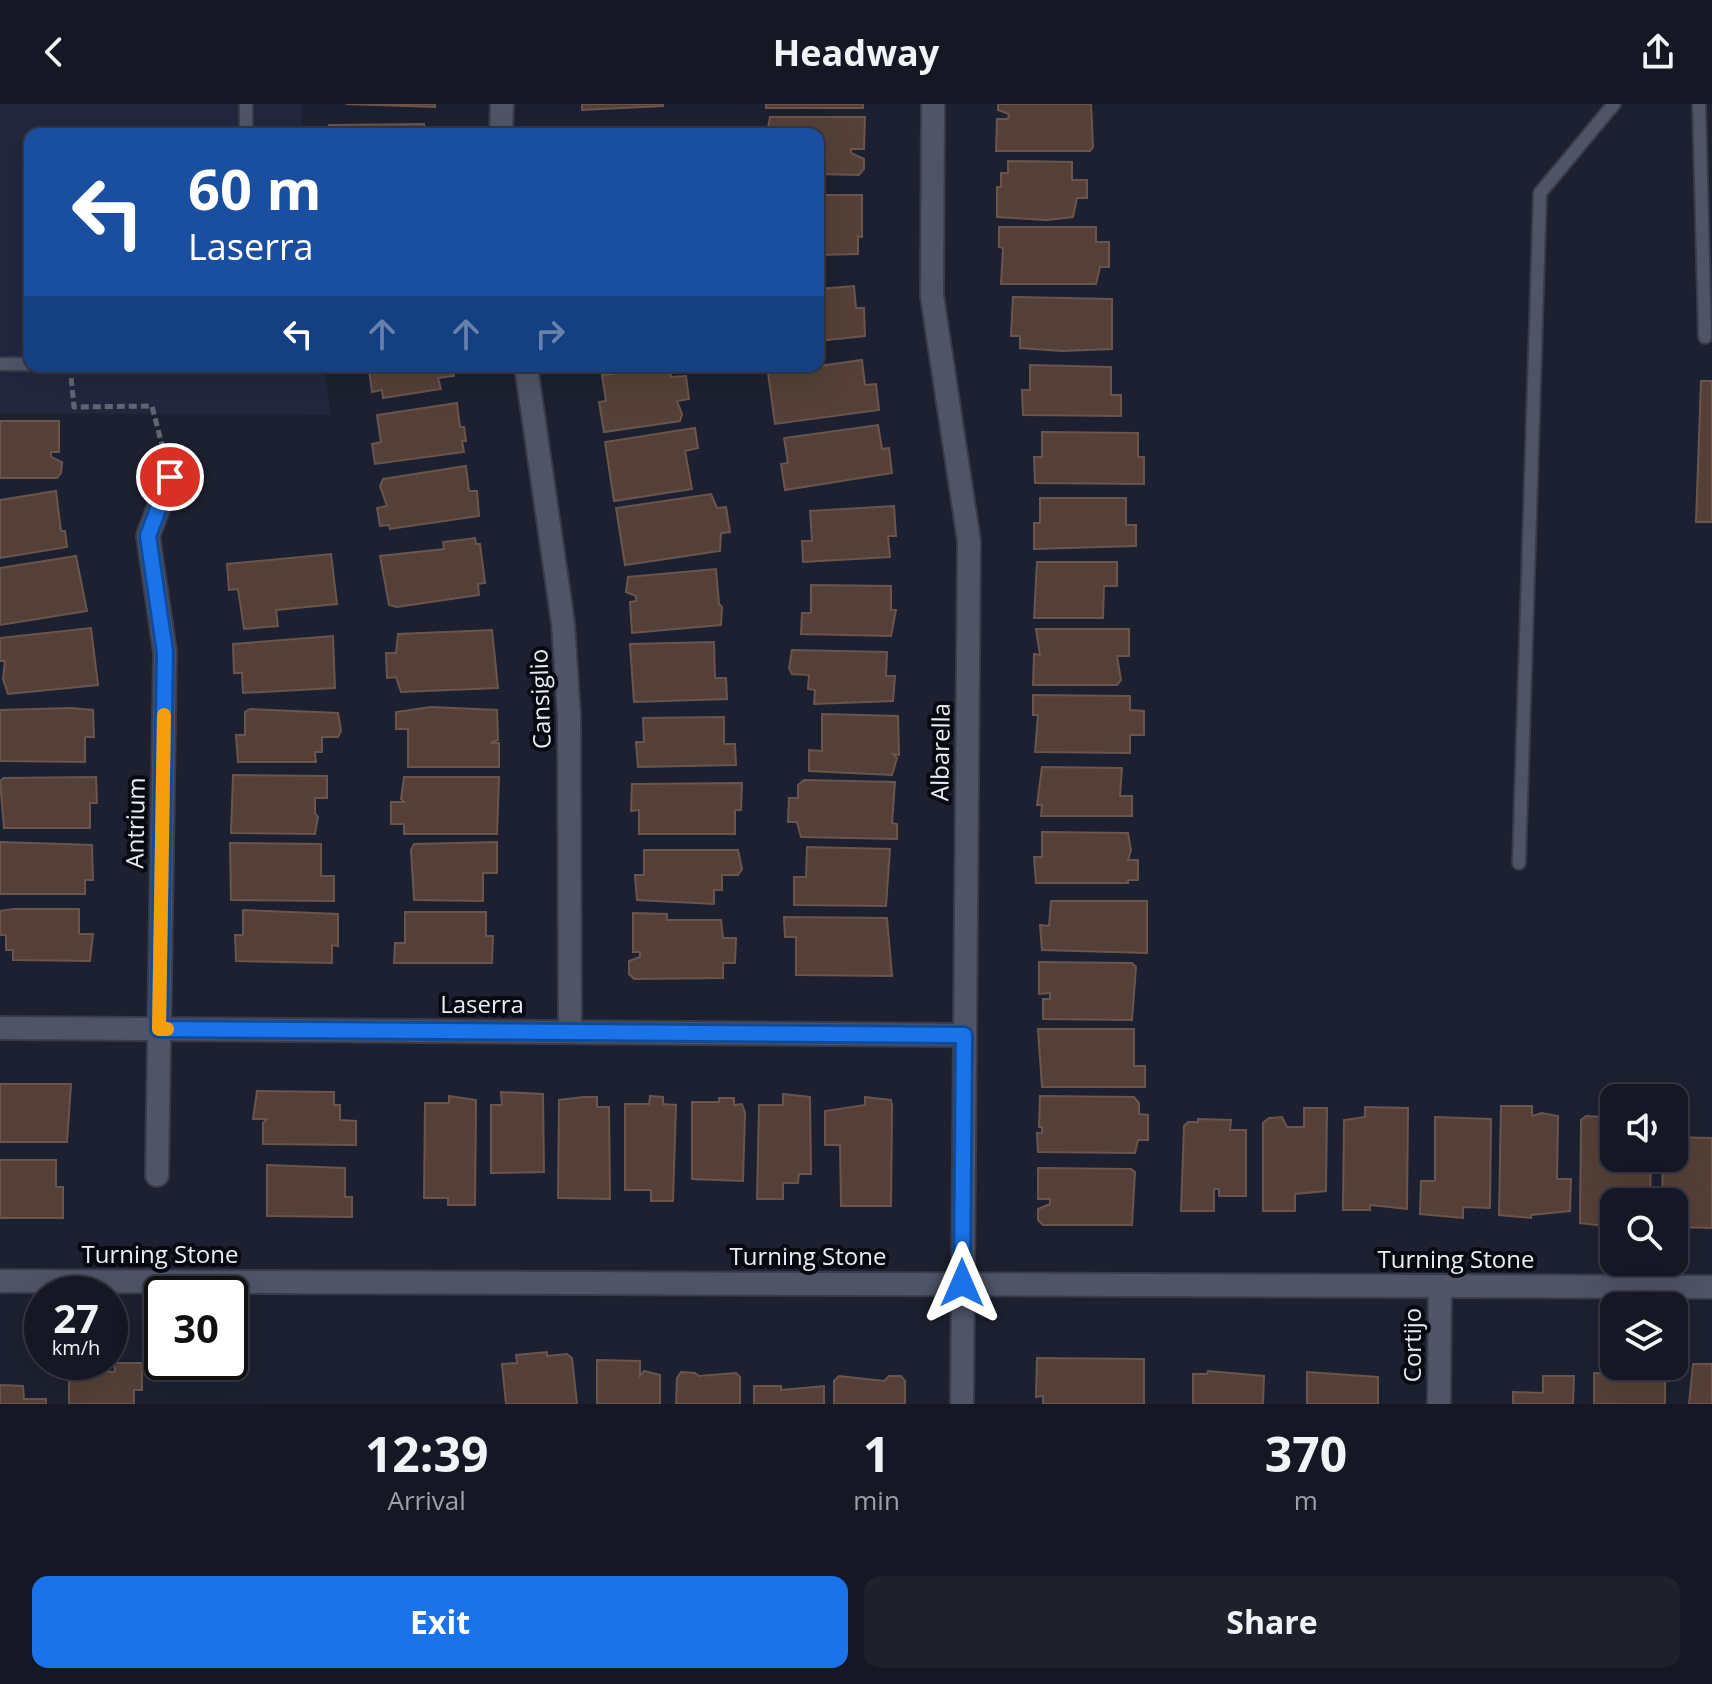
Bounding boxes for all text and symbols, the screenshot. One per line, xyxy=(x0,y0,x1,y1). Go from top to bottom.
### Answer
text: Headway xyxy=(773,28,939,77)
icon: back xyxy=(32,30,76,74)
icon: share xyxy=(1636,30,1680,74)
text: 60 m xyxy=(188,150,322,226)
icon: left xyxy=(56,160,160,264)
text: Laserra xyxy=(188,222,314,271)
icon: left xyxy=(276,312,320,356)
icon: ahead xyxy=(360,312,404,356)
icon: ahead xyxy=(444,312,488,356)
icon: right xyxy=(528,312,572,356)
pin xyxy=(136,443,204,511)
icon: arrive xyxy=(148,455,192,499)
street label: Cansiglio xyxy=(521,648,558,750)
street label: Albarella xyxy=(922,703,957,801)
street label: Antrium xyxy=(117,777,152,869)
street label: Laserra xyxy=(440,987,524,1020)
map controls xyxy=(1600,1084,1688,1380)
button: sound xyxy=(1600,1084,1688,1172)
button: search xyxy=(1600,1188,1688,1276)
street label: Turning Stone xyxy=(82,1237,238,1270)
street label: Turning Stone xyxy=(730,1239,886,1272)
position arrow xyxy=(920,1241,1004,1325)
street label: Turning Stone xyxy=(1378,1242,1534,1275)
speed limit sign: 30 xyxy=(144,1276,248,1380)
text: 27 xyxy=(53,1290,99,1345)
button: layers xyxy=(1600,1292,1688,1380)
street label: Cortijo xyxy=(1395,1308,1428,1382)
text: km/h xyxy=(52,1334,100,1361)
text: 12:39 xyxy=(365,1421,488,1486)
text: 1 xyxy=(863,1421,890,1486)
text: 370 xyxy=(1265,1421,1347,1486)
text: Arrival xyxy=(387,1482,466,1518)
text: min xyxy=(853,1482,900,1518)
text: m xyxy=(1294,1482,1318,1518)
button: Exit xyxy=(32,1576,848,1668)
button: Share xyxy=(864,1576,1680,1668)

